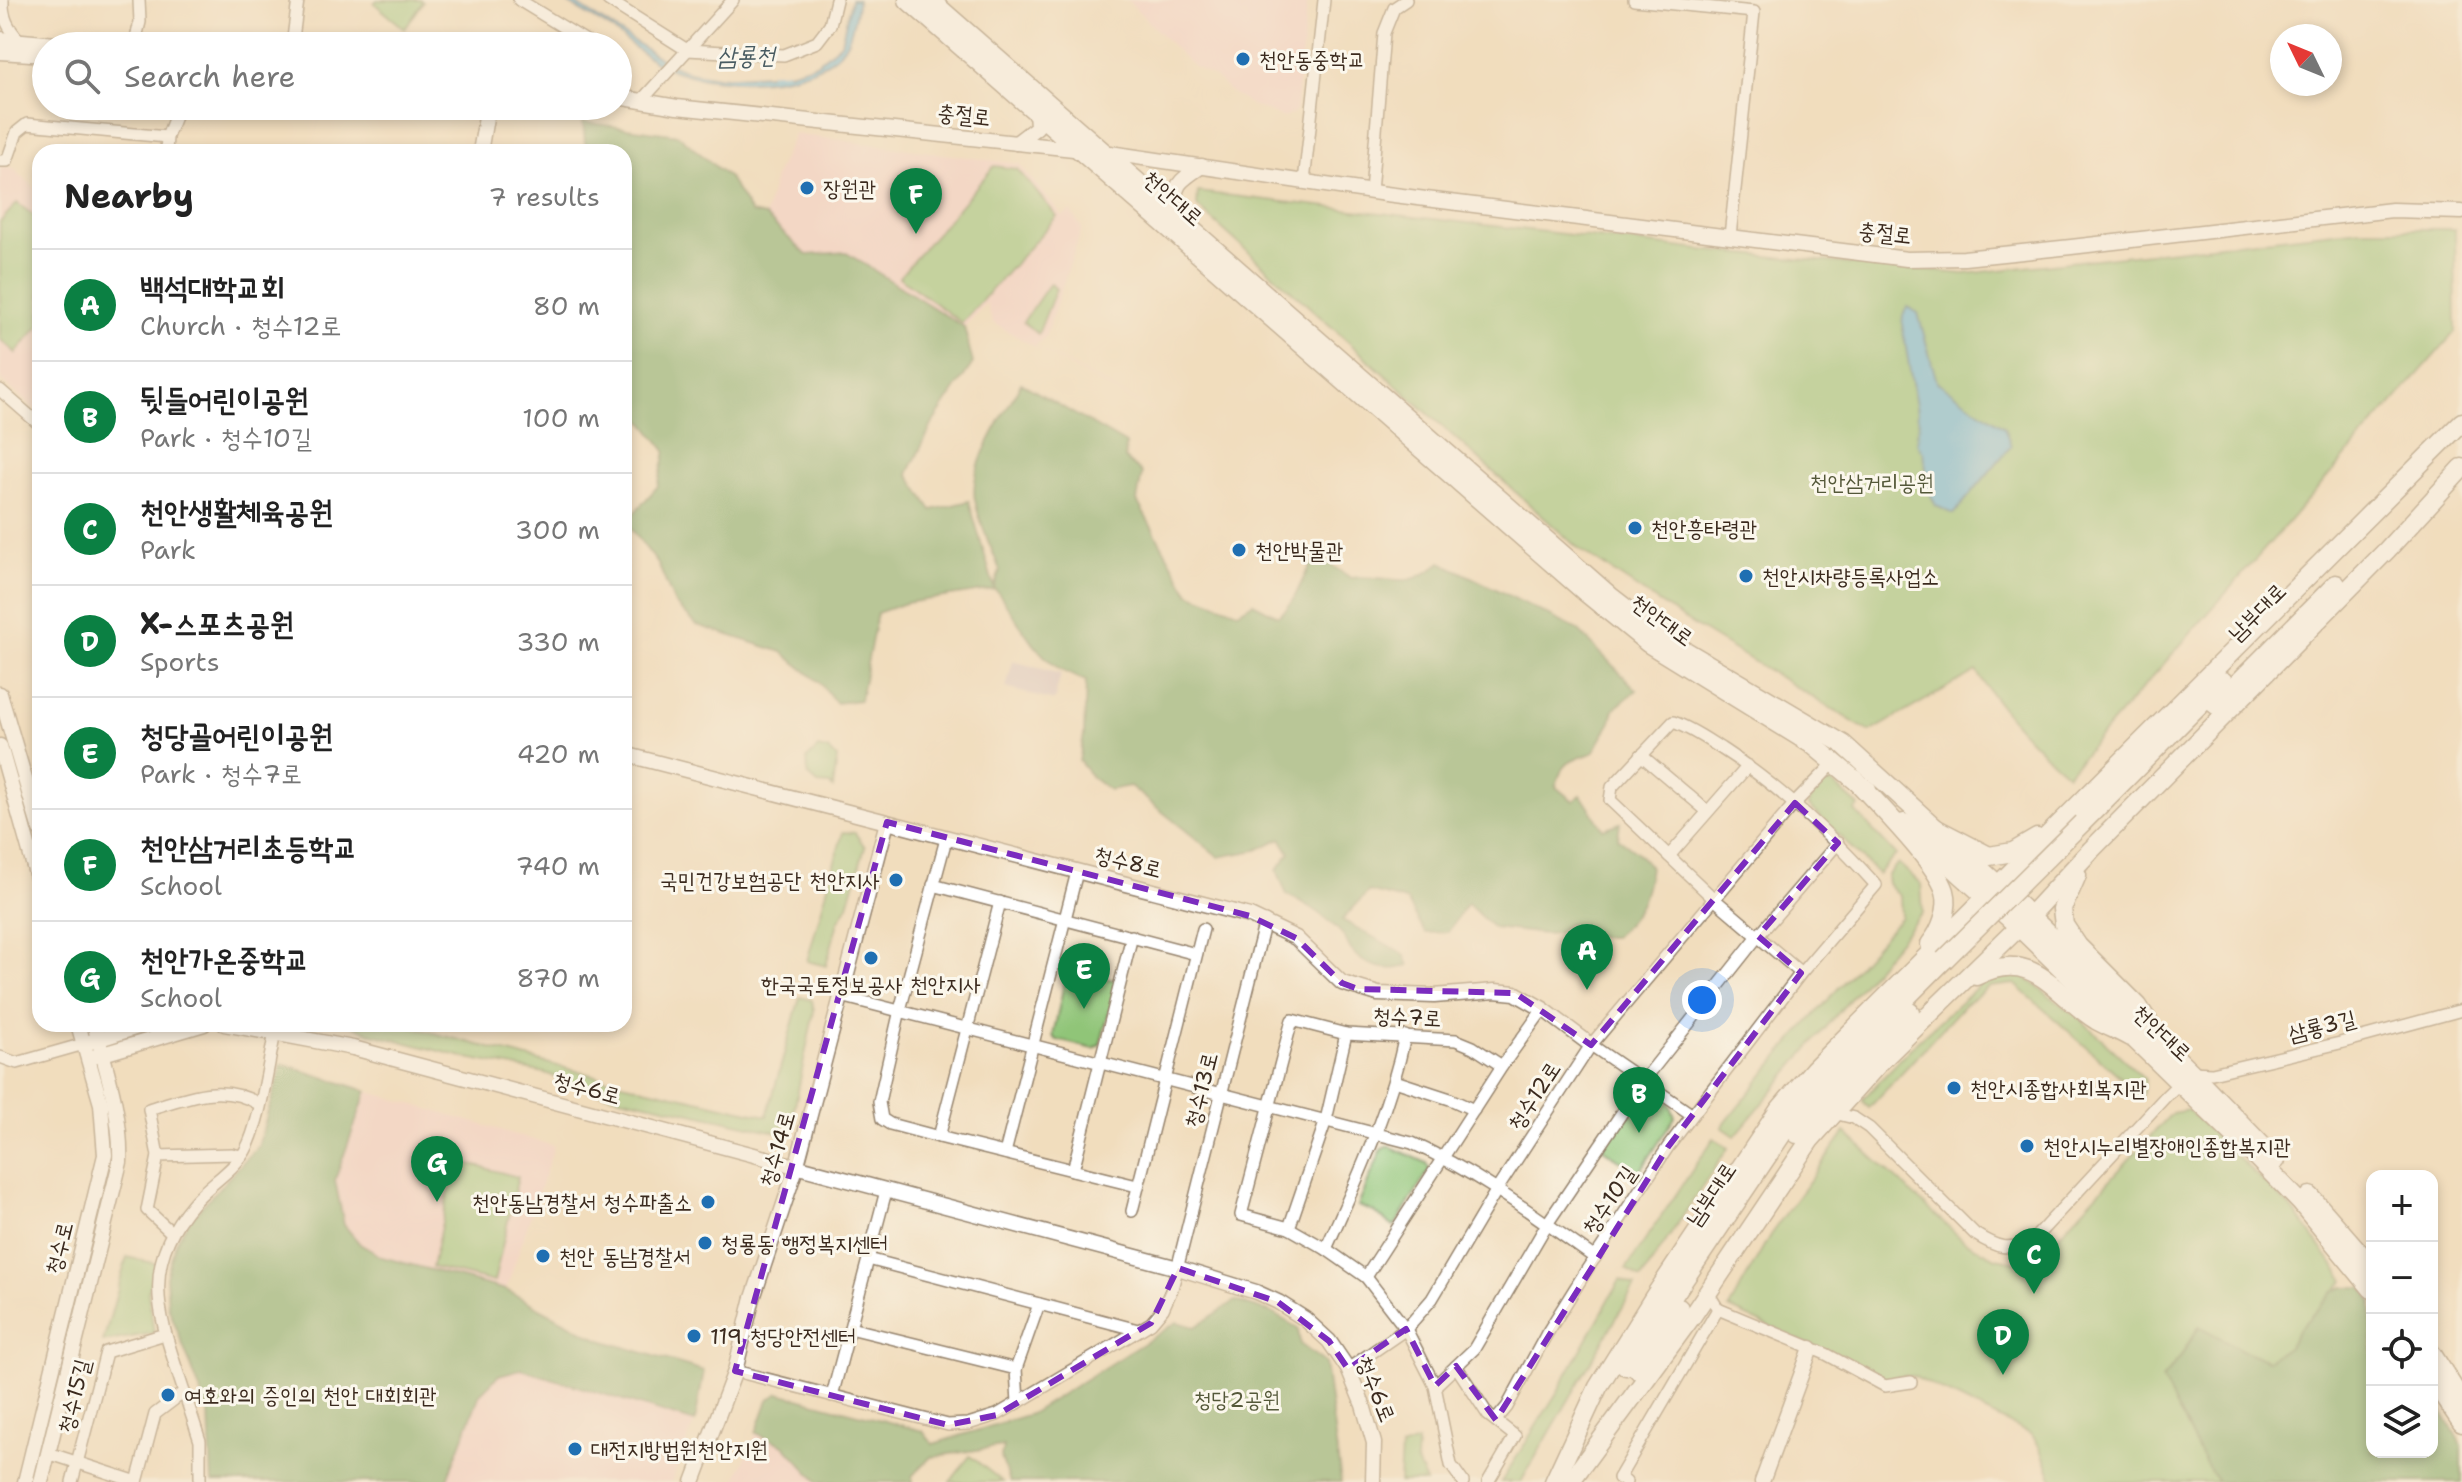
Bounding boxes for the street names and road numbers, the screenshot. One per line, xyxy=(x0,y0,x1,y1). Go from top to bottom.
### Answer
street label: 충절로 xyxy=(936,98,992,132)
street label: 천안대로 xyxy=(1137,164,1209,232)
street label: 충절로 xyxy=(1857,216,1913,250)
street label: 남부대로 xyxy=(2222,577,2292,647)
street label: 천안대로 xyxy=(1625,587,1699,653)
street label: 청수8로 xyxy=(1091,840,1165,884)
street label: 천안대로 xyxy=(2126,998,2198,1068)
street label: 청수7로 xyxy=(1372,1001,1442,1033)
street label: 삼룡3길 xyxy=(2285,1004,2359,1048)
street label: 청수13로 xyxy=(1178,1049,1224,1131)
street label: 청수12로 xyxy=(1501,1056,1567,1136)
street label: 청수6로 xyxy=(550,1065,624,1111)
street label: 청수14로 xyxy=(752,1108,802,1190)
street label: 남부대로 xyxy=(1679,1157,1743,1231)
street label: 청수10길 xyxy=(1575,1160,1643,1240)
street label: 청수로 xyxy=(39,1219,79,1277)
street label: 청수6로 xyxy=(1350,1352,1402,1426)
street label: 청수15길 xyxy=(51,1356,97,1436)

